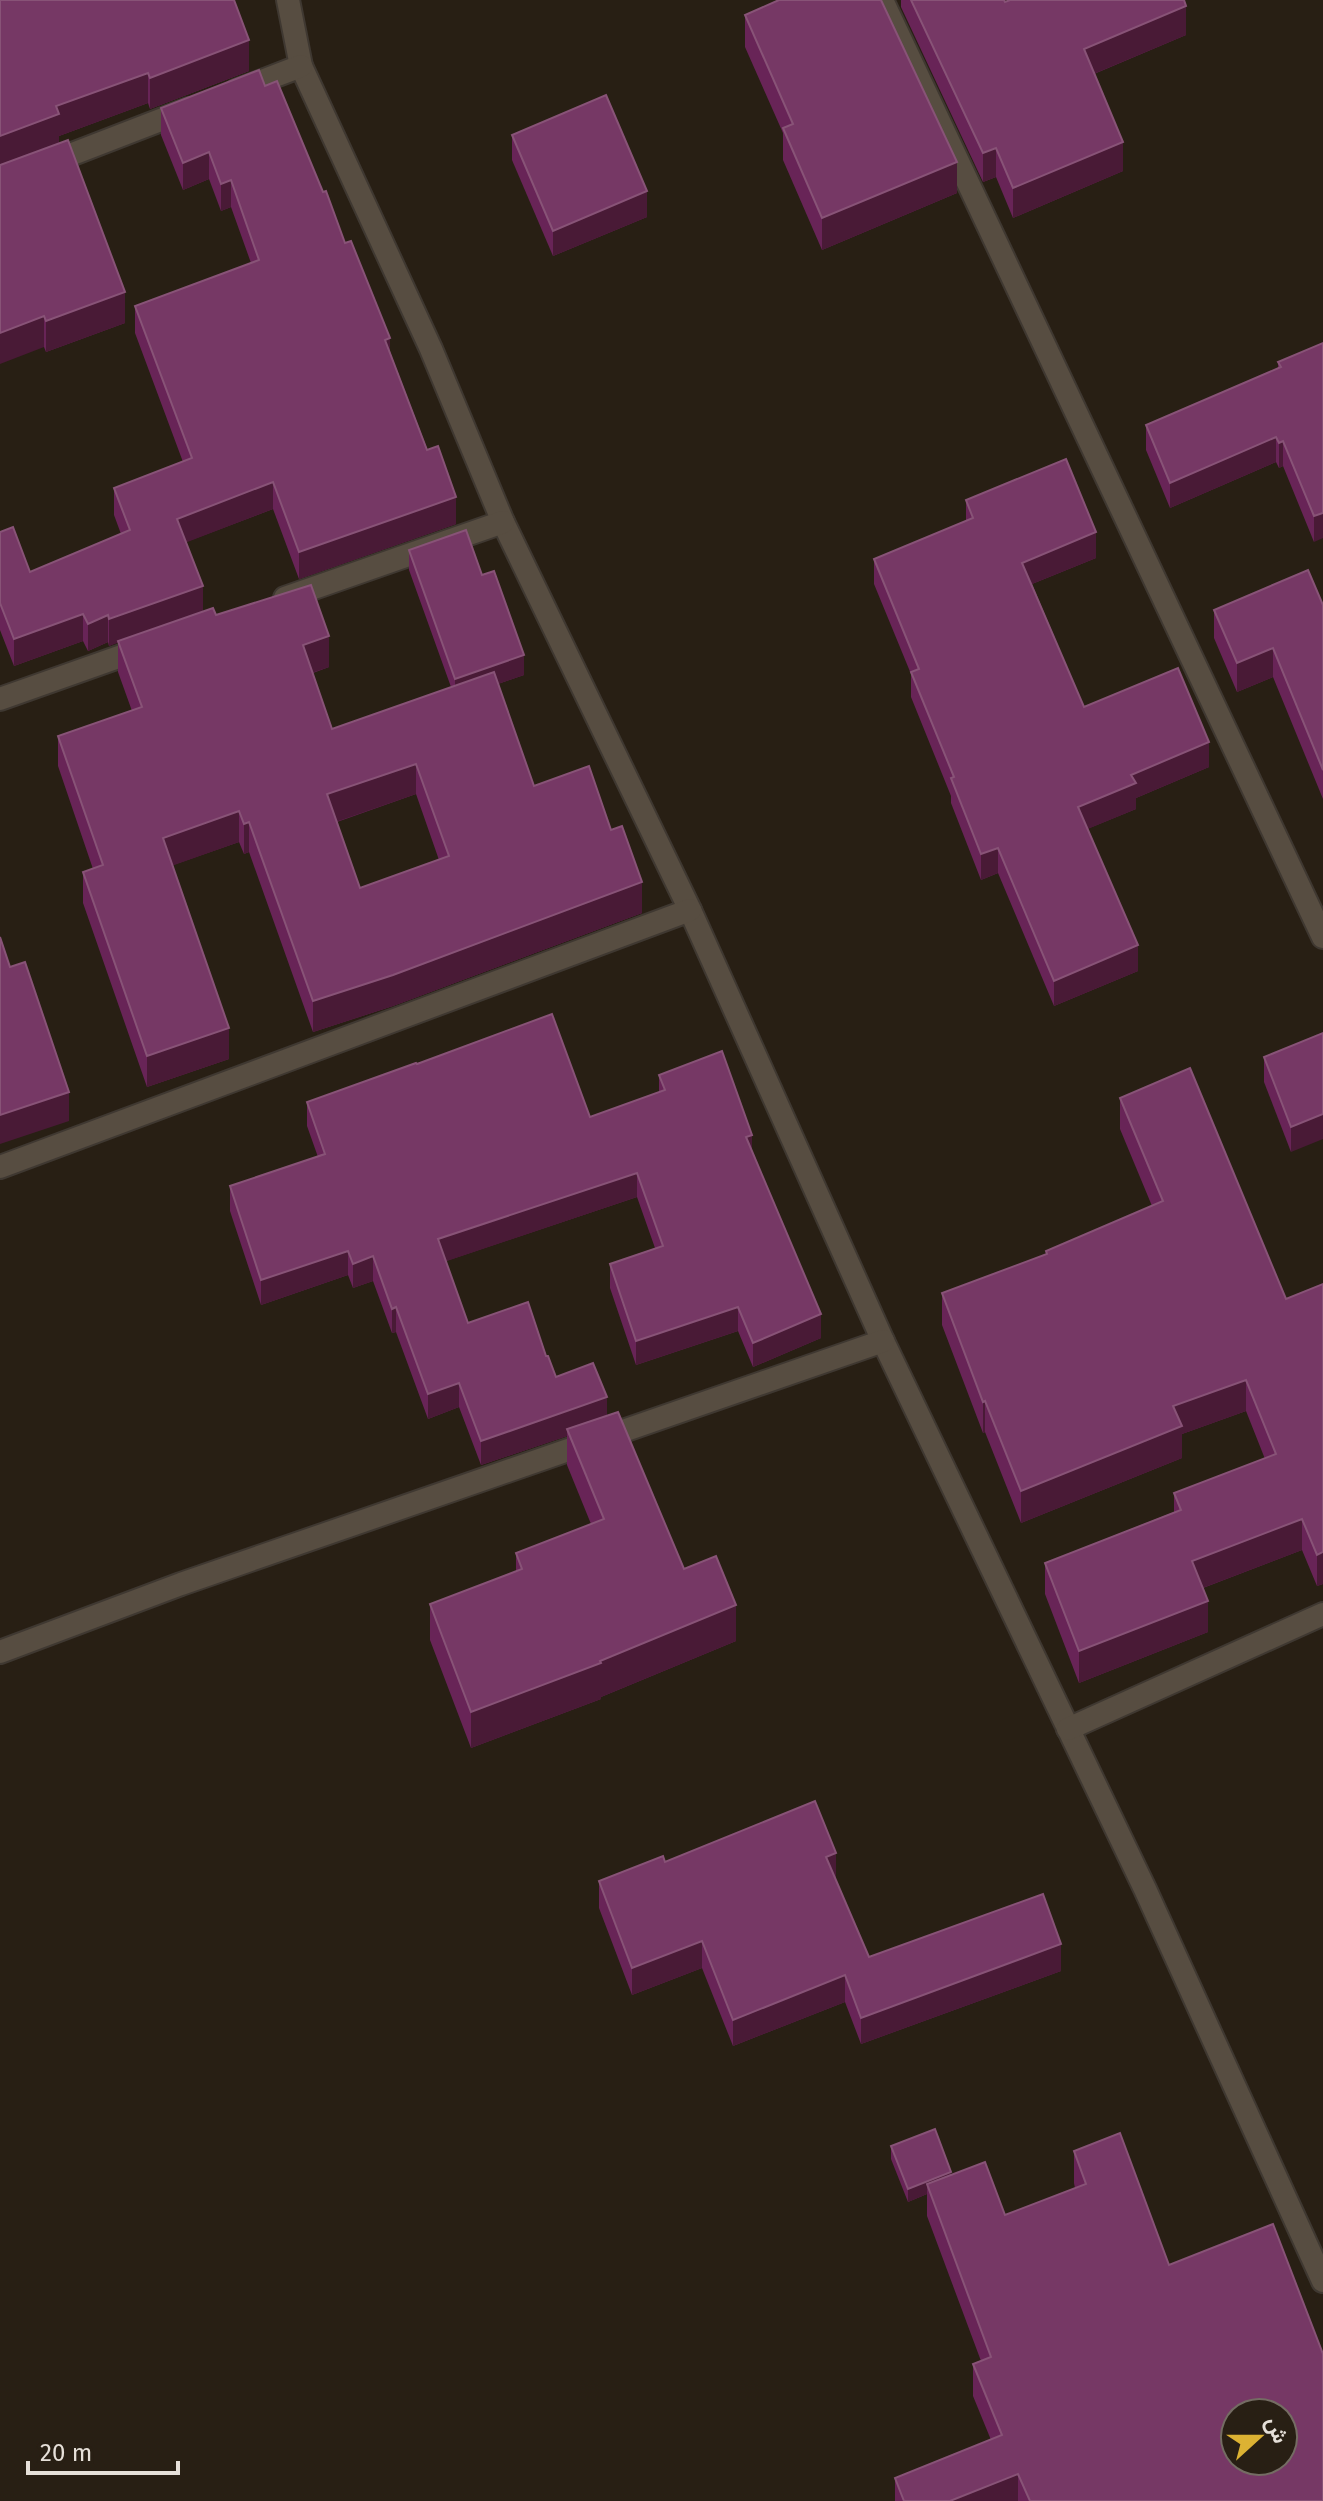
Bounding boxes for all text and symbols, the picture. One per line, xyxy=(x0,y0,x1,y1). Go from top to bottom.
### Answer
north arrow xyxy=(1219,2397,1299,2477)
text: ش xyxy=(1260,2413,1295,2447)
scale bar xyxy=(28,2425,178,2475)
text: 20 m xyxy=(40,2439,92,2467)

